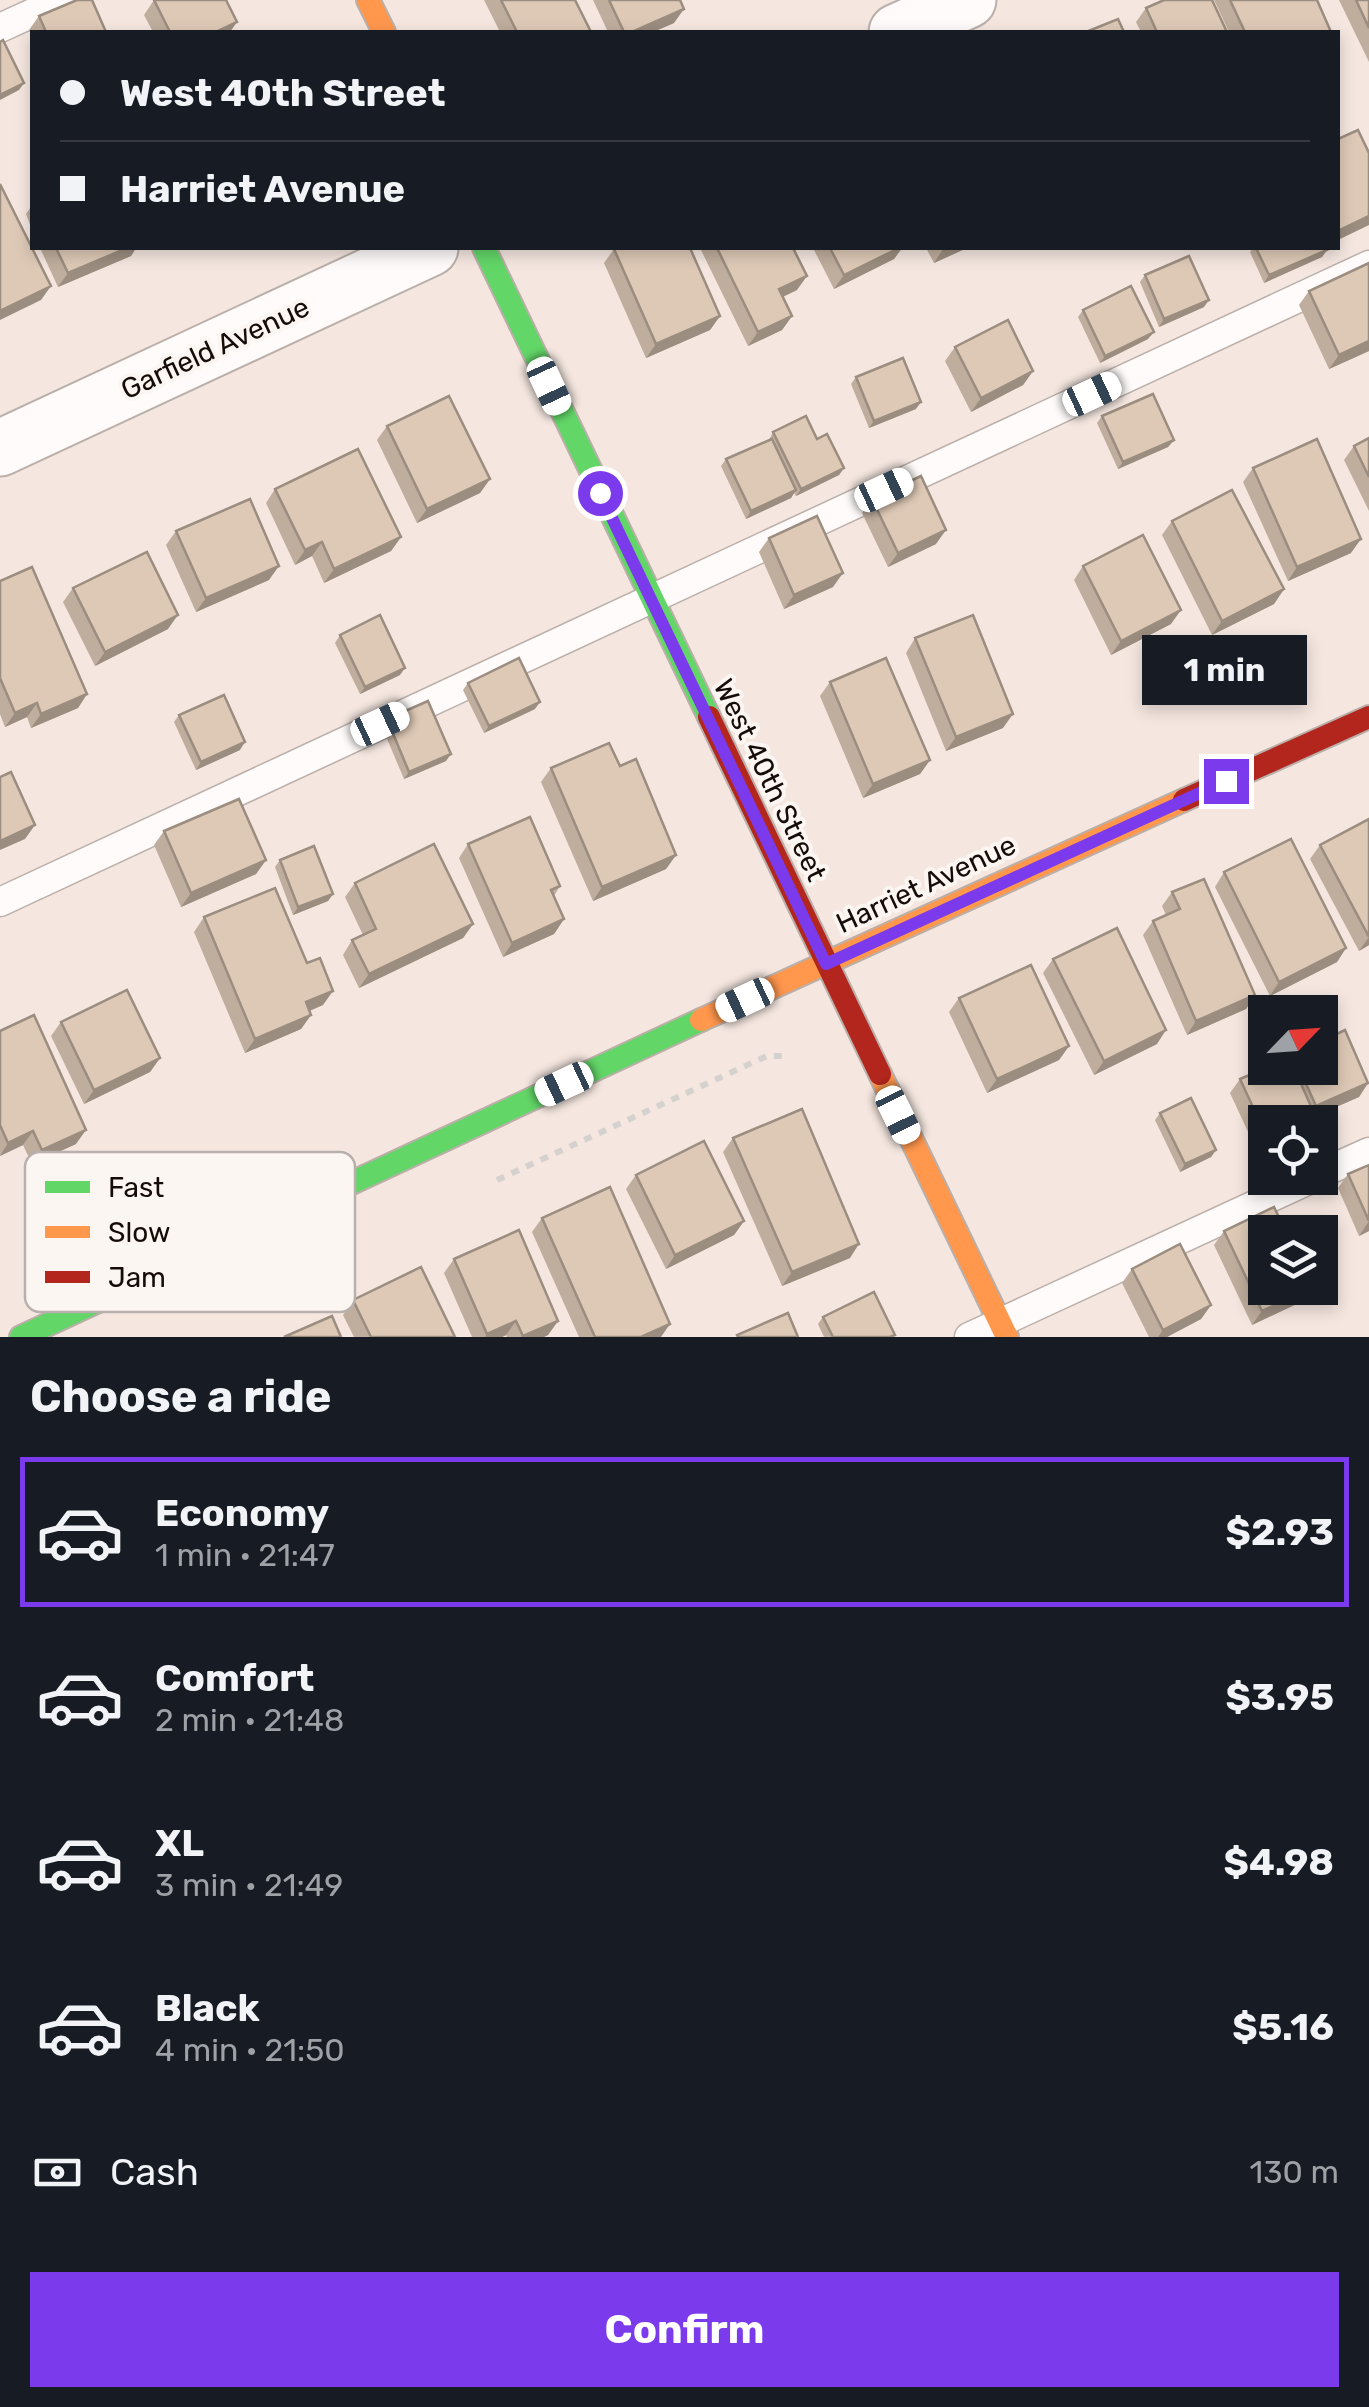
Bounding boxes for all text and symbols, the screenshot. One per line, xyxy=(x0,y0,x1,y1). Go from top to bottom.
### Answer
text: West 40th Street xyxy=(120,70,445,116)
text: Harriet Avenue xyxy=(120,166,405,212)
street label: Garfield Avenue xyxy=(116,290,314,406)
car xyxy=(523,352,575,420)
car xyxy=(1058,368,1126,420)
car xyxy=(850,464,918,516)
route start xyxy=(578,471,623,516)
callout: 1 min xyxy=(1144,636,1308,706)
text: 1 min xyxy=(1184,651,1265,689)
street label: West 40th Street xyxy=(707,674,833,886)
car xyxy=(346,698,414,750)
route end xyxy=(1204,759,1249,804)
street label: Harriet Avenue xyxy=(831,828,1021,940)
car xyxy=(711,974,779,1026)
north arrow xyxy=(1248,995,1338,1085)
map controls xyxy=(1248,995,1338,1305)
car xyxy=(530,1058,598,1110)
car xyxy=(871,1081,925,1149)
button: locate xyxy=(1248,1105,1338,1195)
legend xyxy=(25,1152,355,1312)
text: Fast xyxy=(108,1171,164,1204)
button: layers xyxy=(1248,1215,1338,1305)
text: Slow xyxy=(108,1216,170,1249)
text: Jam xyxy=(108,1261,166,1294)
text: Choose a ride xyxy=(30,1370,332,1423)
icon: car xyxy=(35,1487,125,1577)
text: Economy xyxy=(155,1490,329,1536)
text: $2.93 xyxy=(1226,1509,1334,1555)
text: 1 min · 21:47 xyxy=(155,1536,335,1574)
icon: car xyxy=(35,1652,125,1742)
text: Comfort xyxy=(155,1655,314,1701)
text: $3.95 xyxy=(1225,1674,1334,1720)
text: 2 min · 21:48 xyxy=(155,1701,344,1739)
icon: car xyxy=(35,1817,125,1907)
text: XL xyxy=(155,1820,204,1866)
text: $4.98 xyxy=(1224,1839,1334,1885)
text: 3 min · 21:49 xyxy=(155,1866,343,1904)
icon: car xyxy=(35,1982,125,2072)
text: Black xyxy=(155,1985,260,2031)
text: $5.16 xyxy=(1232,2004,1334,2050)
text: 4 min · 21:50 xyxy=(155,2031,345,2069)
icon: cash xyxy=(30,2145,85,2200)
text: Cash xyxy=(110,2149,199,2195)
text: 130 m xyxy=(1249,2153,1339,2191)
button: Confirm xyxy=(30,2272,1339,2387)

